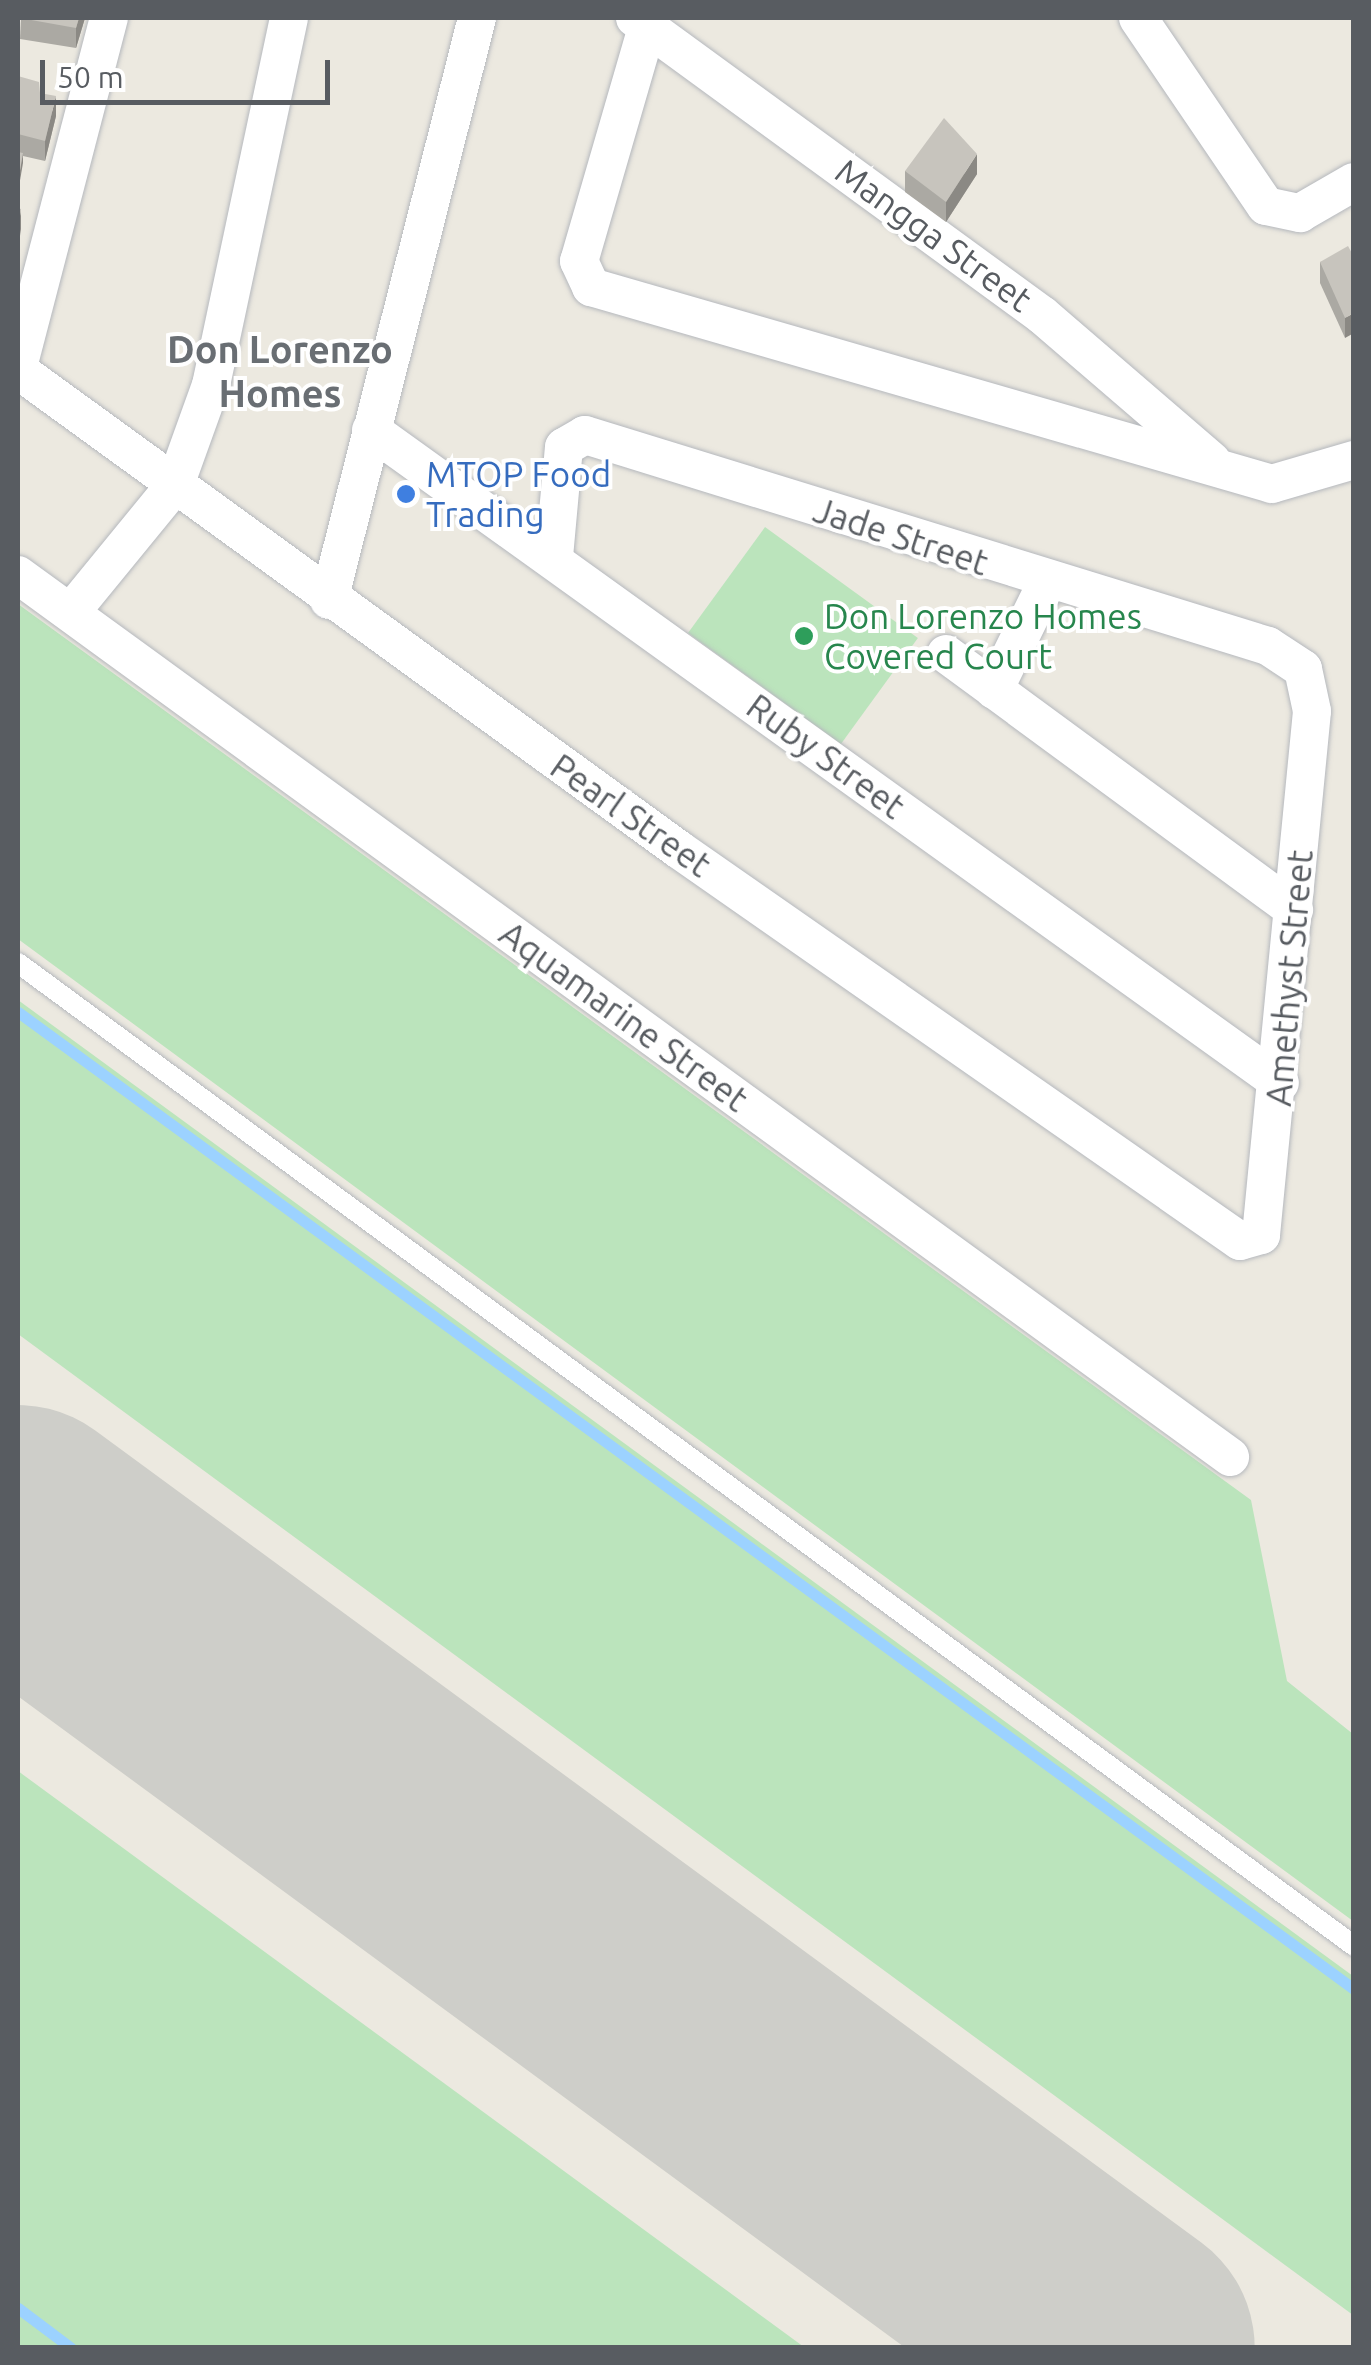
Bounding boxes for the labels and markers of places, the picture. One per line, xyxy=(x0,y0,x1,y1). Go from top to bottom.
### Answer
place label: MTOP Food Trading xyxy=(426,453,611,535)
marker: MTOP Food Trading xyxy=(395,483,417,505)
place label: Don Lorenzo Homes Covered Court xyxy=(824,595,1142,677)
marker: Don Lorenzo Homes Covered Court xyxy=(793,625,815,647)

